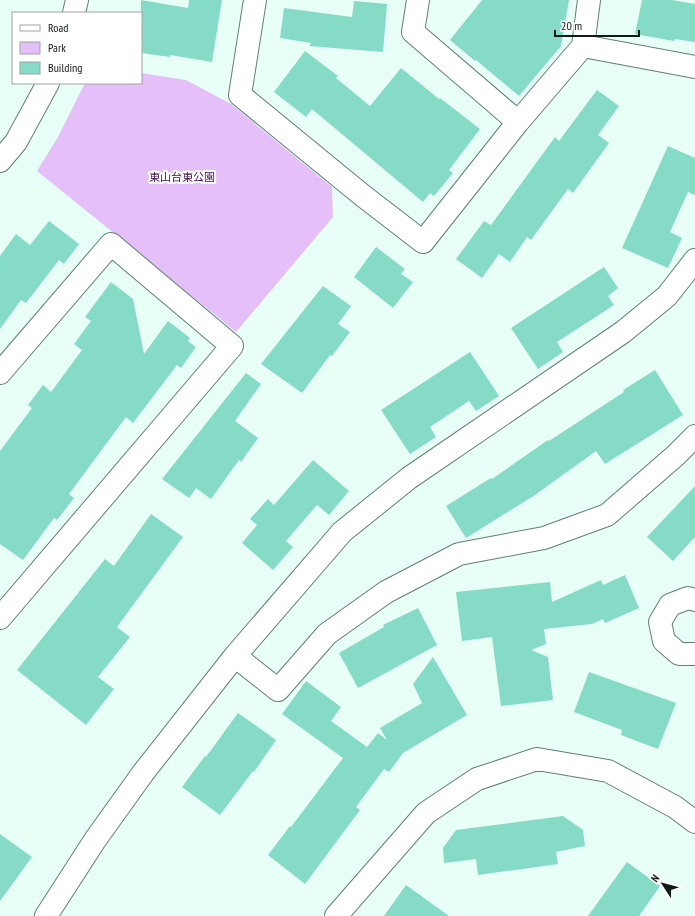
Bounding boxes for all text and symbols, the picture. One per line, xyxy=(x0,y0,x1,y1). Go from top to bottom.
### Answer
legend xyxy=(12,12,142,84)
scale bar xyxy=(555,12,639,38)
text: 20 m xyxy=(561,18,582,33)
text: Road xyxy=(48,20,68,35)
text: Park xyxy=(48,40,66,55)
text: Building xyxy=(48,60,83,75)
park label: 東山台東公園 xyxy=(149,170,215,184)
north arrow xyxy=(643,864,683,904)
text: N xyxy=(647,872,662,885)

